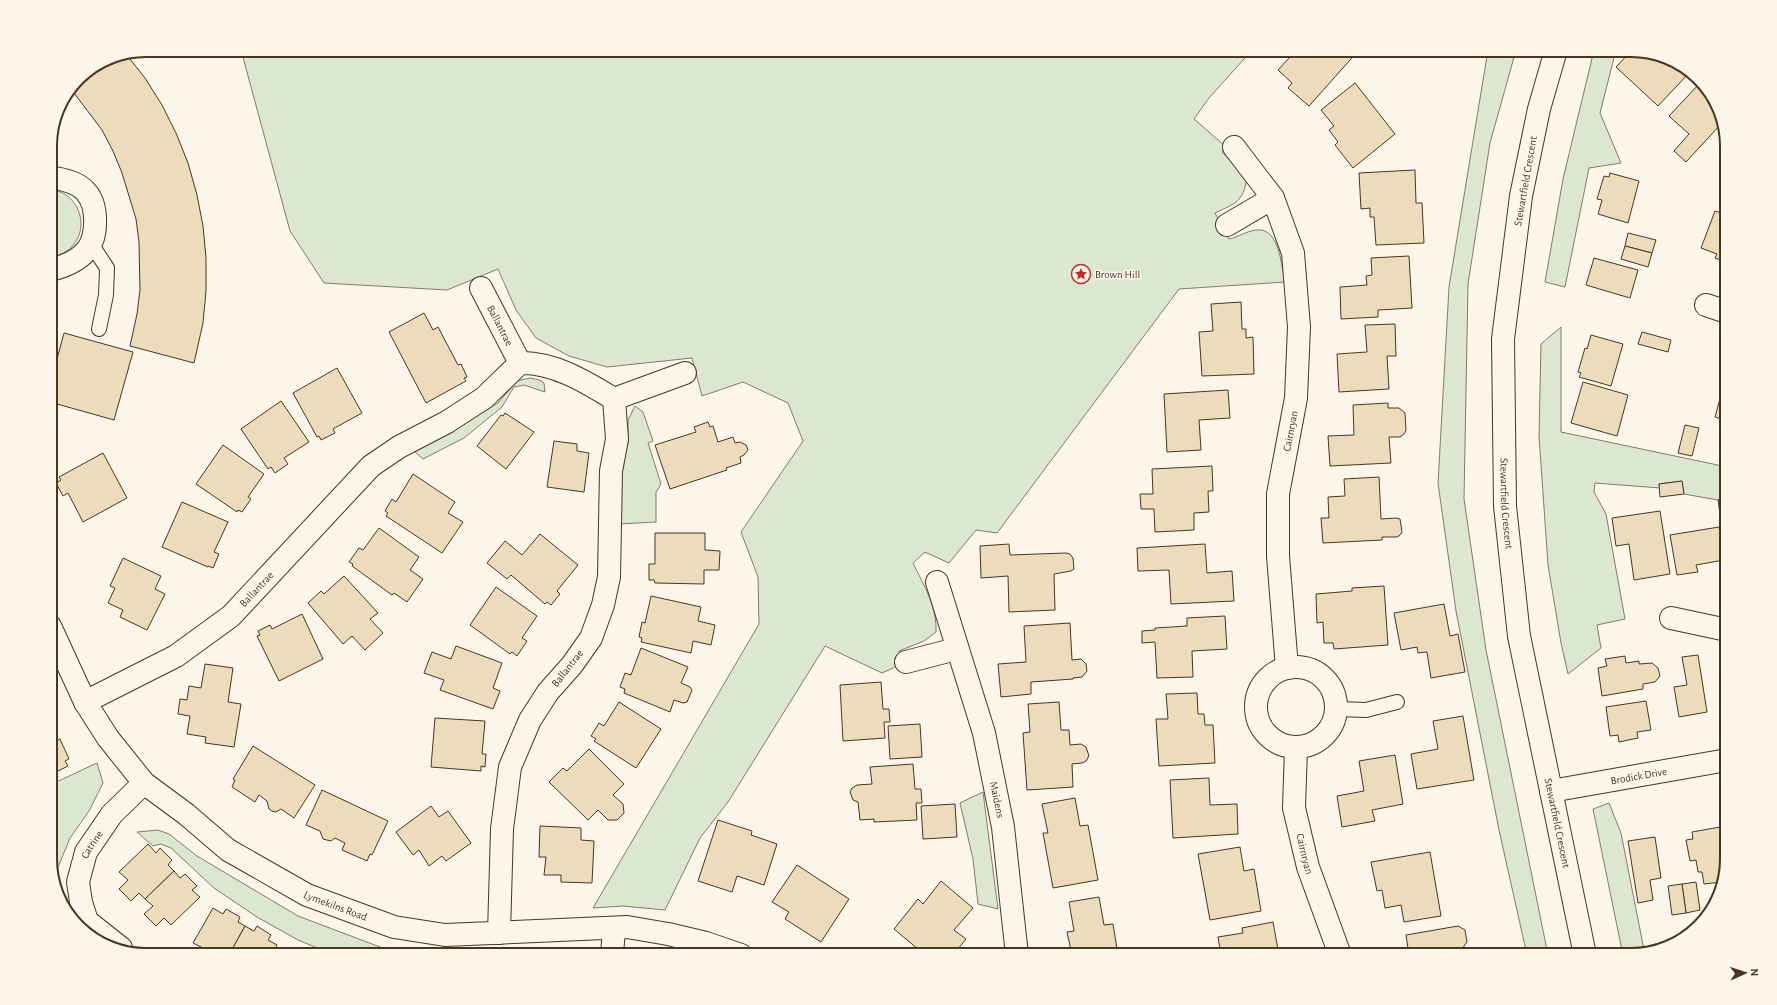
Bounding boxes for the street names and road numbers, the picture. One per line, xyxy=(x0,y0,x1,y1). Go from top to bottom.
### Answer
street label: Stewartfield Crescent xyxy=(1512,135,1539,227)
street label: Ballantrae xyxy=(485,303,515,348)
street label: Cairnryan xyxy=(1281,410,1300,452)
street label: Stewartfield Crescent xyxy=(1498,458,1515,550)
street label: Ballantrae xyxy=(238,569,276,609)
street label: Ballantrae xyxy=(549,648,585,689)
street label: Brodick Drive xyxy=(1610,766,1668,786)
street label: Stewartfield Crescent xyxy=(1543,777,1572,869)
street label: Maidens xyxy=(988,780,1006,819)
street label: Catrine xyxy=(80,828,105,860)
street label: Cairnryan xyxy=(1294,832,1315,876)
street label: Lymekilns Road xyxy=(302,889,369,923)

